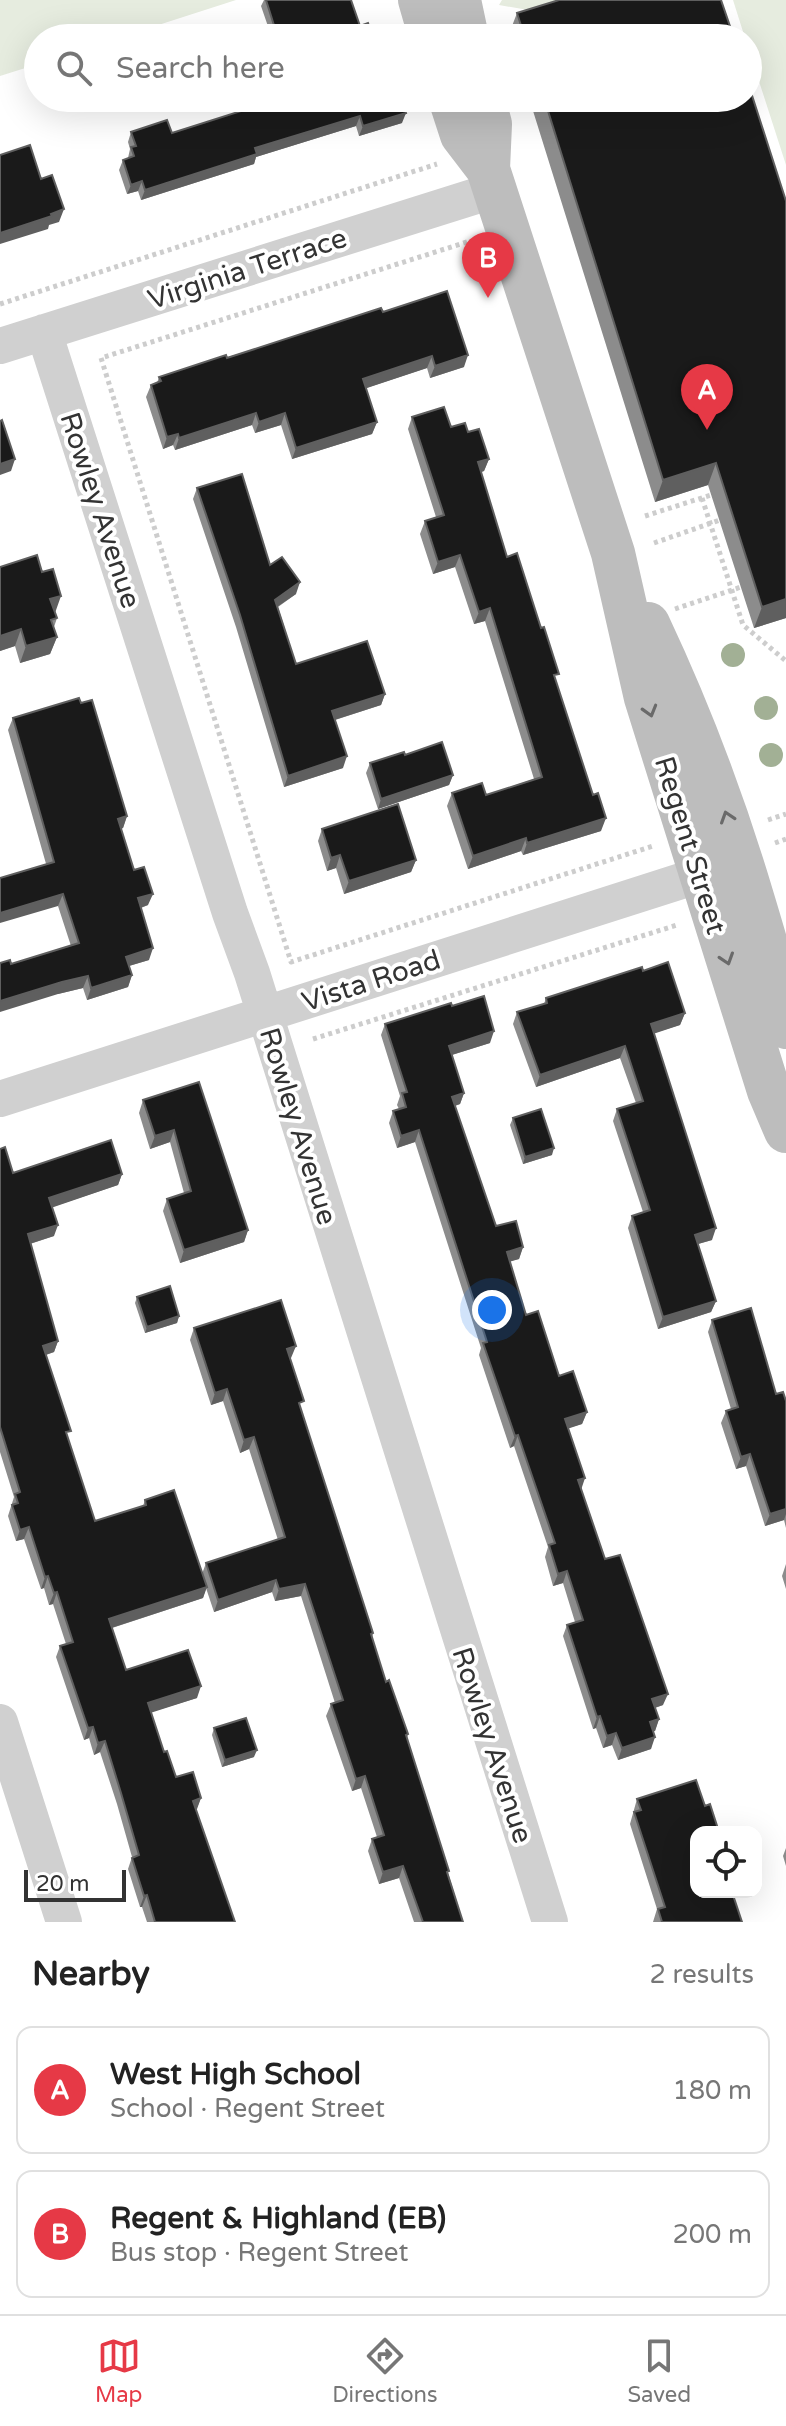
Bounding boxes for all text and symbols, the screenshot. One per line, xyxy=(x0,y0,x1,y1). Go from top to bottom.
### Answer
search box xyxy=(24,24,762,112)
icon: search xyxy=(52,46,96,90)
text: Search here xyxy=(116,50,285,87)
street label: Virginia Terrace xyxy=(144,221,351,317)
pin: B xyxy=(462,232,514,298)
pin: A xyxy=(681,364,733,430)
street label: Rowley Avenue xyxy=(52,408,148,613)
one-way arrow xyxy=(641,704,657,717)
street label: Regent Street xyxy=(647,752,733,939)
one-way arrow xyxy=(721,811,737,825)
street label: Vista Road xyxy=(298,943,445,1019)
one-way arrow xyxy=(718,952,734,966)
street label: Rowley Avenue xyxy=(252,1024,344,1229)
your location xyxy=(472,1290,512,1330)
street label: Rowley Avenue xyxy=(444,1643,540,1848)
map controls xyxy=(690,1826,762,1898)
button: locate xyxy=(690,1826,762,1898)
scale bar xyxy=(24,1866,126,1902)
text: 20 m xyxy=(36,1871,90,1897)
text: Nearby xyxy=(32,1954,150,1995)
text: 2 results xyxy=(649,1959,754,1990)
text: West High School xyxy=(110,2056,361,2093)
text: A xyxy=(50,2075,70,2106)
text: 180 m xyxy=(672,2075,752,2106)
text: School · Regent Street xyxy=(110,2093,385,2124)
text: Regent & Highland (EB) xyxy=(110,2200,446,2237)
text: B xyxy=(51,2219,69,2250)
text: 200 m xyxy=(672,2219,752,2250)
text: Bus stop · Regent Street xyxy=(110,2237,408,2268)
tab: Map xyxy=(95,2334,142,2408)
tab: Directions xyxy=(332,2334,438,2408)
tab: Saved xyxy=(627,2334,691,2408)

